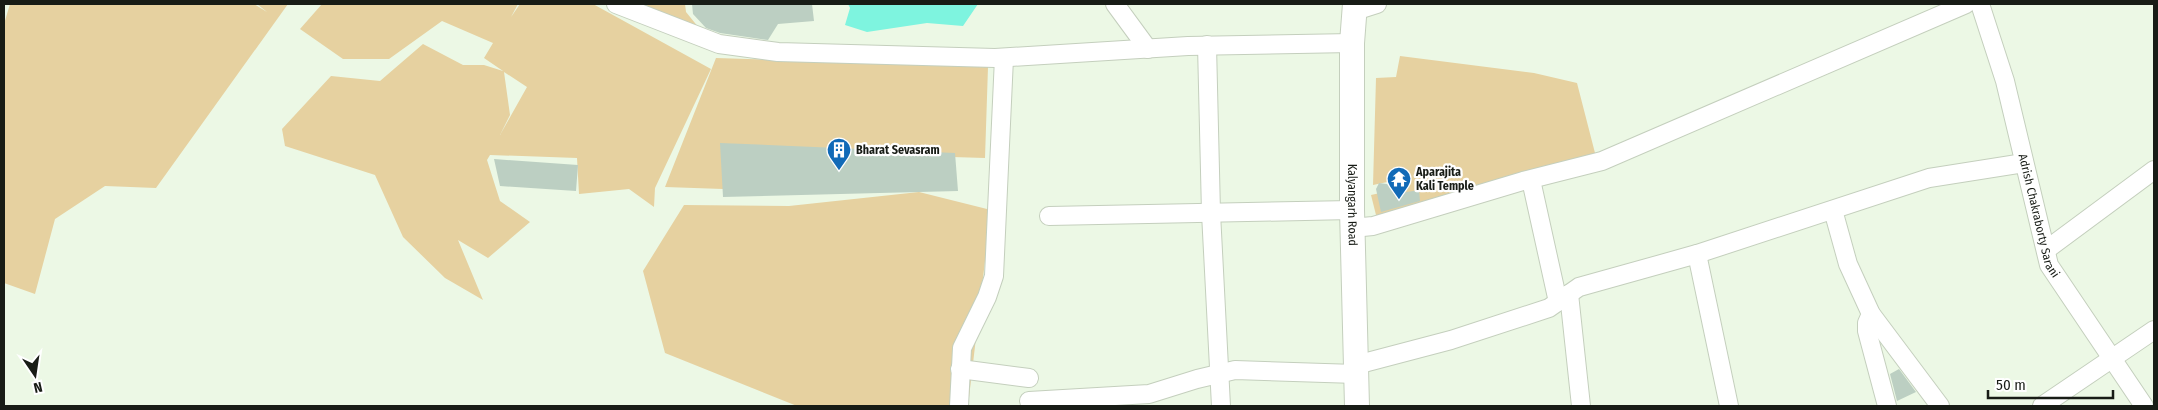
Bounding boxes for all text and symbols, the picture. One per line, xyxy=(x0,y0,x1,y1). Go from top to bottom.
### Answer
building icon: Bharat Sevasram xyxy=(826,137,852,171)
place label: Bharat Sevasram xyxy=(856,143,940,157)
street label: Adrish Chakraborty Sarani xyxy=(2016,153,2062,280)
street label: Kalyangarh Road xyxy=(1345,164,1360,246)
place label: Aparajita Kali Temple xyxy=(1415,165,1474,193)
temple icon: Aparajita Kali Temple xyxy=(1386,166,1412,200)
north arrow xyxy=(10,350,60,400)
scale bar xyxy=(1988,368,2113,400)
text: 50 m xyxy=(1996,376,2026,394)
text: N xyxy=(32,378,44,396)

